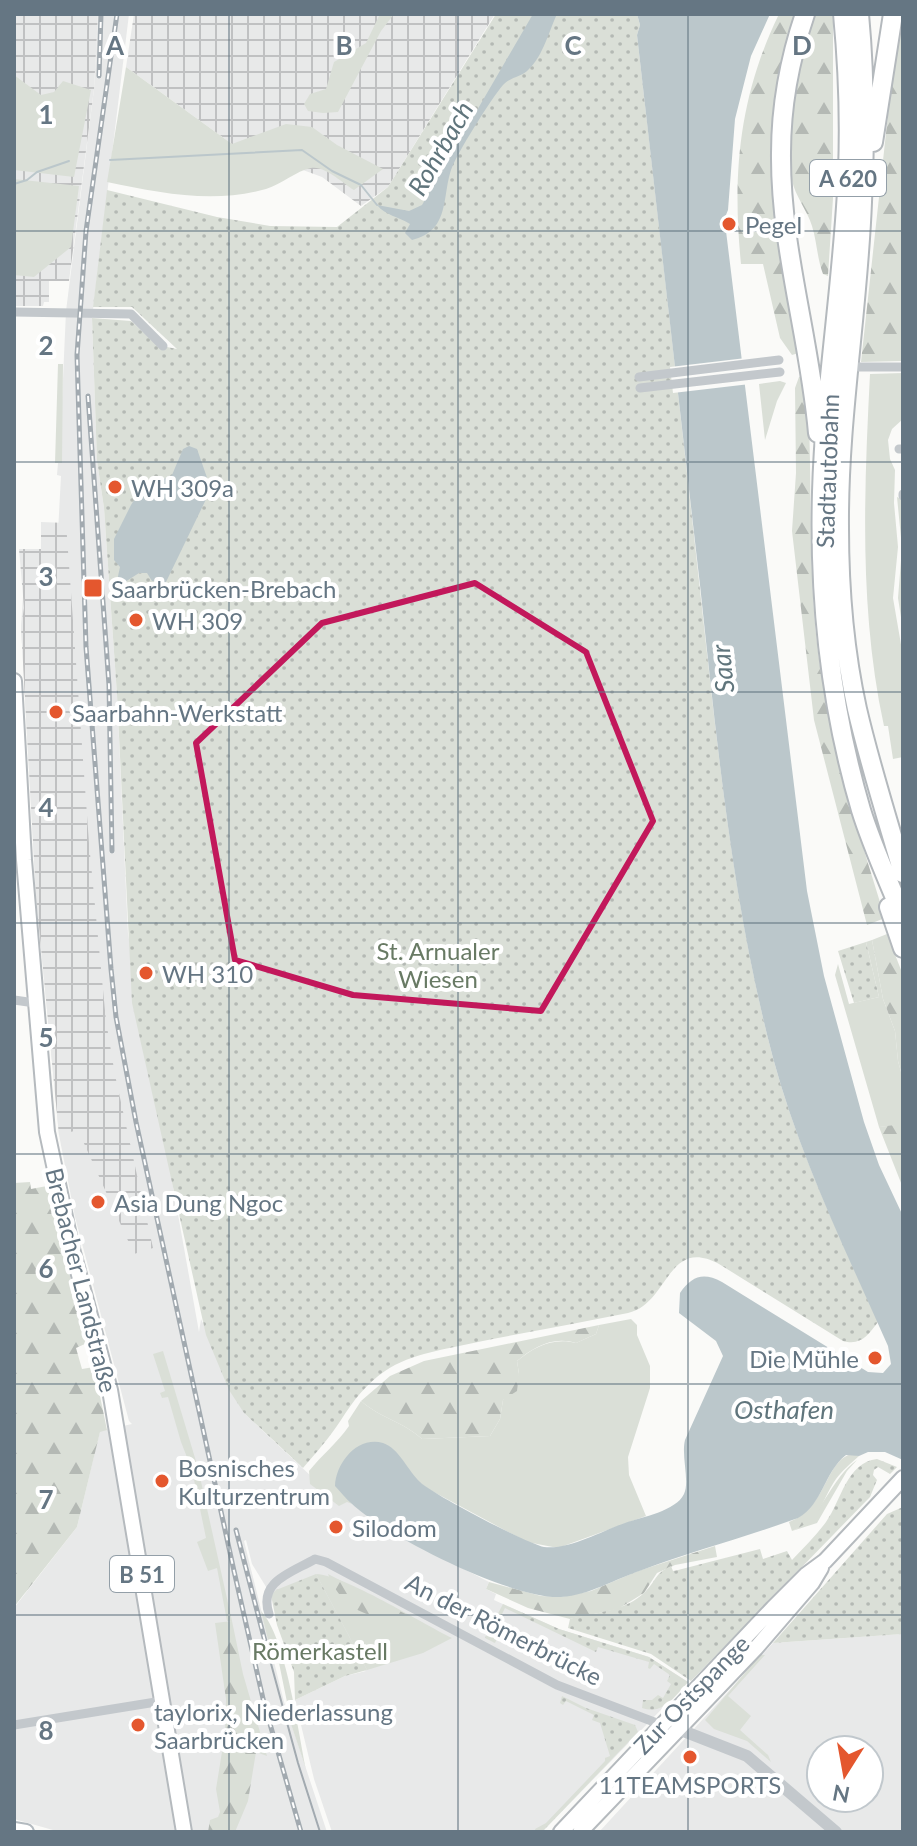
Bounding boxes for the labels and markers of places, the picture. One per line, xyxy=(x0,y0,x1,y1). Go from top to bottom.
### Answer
place label: Pegel xyxy=(745,210,802,239)
marker: Pegel xyxy=(720,215,738,233)
place label: WH 309a xyxy=(131,473,234,502)
marker: WH 309a xyxy=(106,478,124,496)
place label: Saarbrücken-Brebach xyxy=(111,574,336,603)
marker: Saarbrücken-Brebach xyxy=(82,577,104,599)
place label: WH 309 xyxy=(152,606,243,635)
marker: WH 309 xyxy=(127,611,145,629)
place label: Saarbahn-Werkstatt xyxy=(72,698,283,727)
marker: Saarbahn-Werkstatt xyxy=(47,703,65,721)
place label: WH 310 xyxy=(162,959,253,988)
marker: WH 310 xyxy=(137,964,155,982)
place label: Asia Dung Ngoc xyxy=(114,1188,283,1217)
marker: Asia Dung Ngoc xyxy=(89,1193,107,1211)
place label: Die Mühle xyxy=(749,1344,859,1373)
marker: Die Mühle xyxy=(866,1349,884,1367)
place label: Bosnisches Kulturzentrum xyxy=(178,1453,330,1510)
marker: Bosnisches Kulturzentrum xyxy=(153,1472,171,1490)
place label: Silodom xyxy=(352,1513,437,1542)
marker: Silodom xyxy=(327,1518,345,1536)
place label: taylorix, Niederlassung Saarbrücken xyxy=(154,1697,393,1754)
marker: taylorix, Niederlassung Saarbrücken xyxy=(129,1716,147,1734)
marker: 11TEAMSPORTS xyxy=(681,1748,699,1766)
place label: 11TEAMSPORTS xyxy=(599,1770,781,1799)

